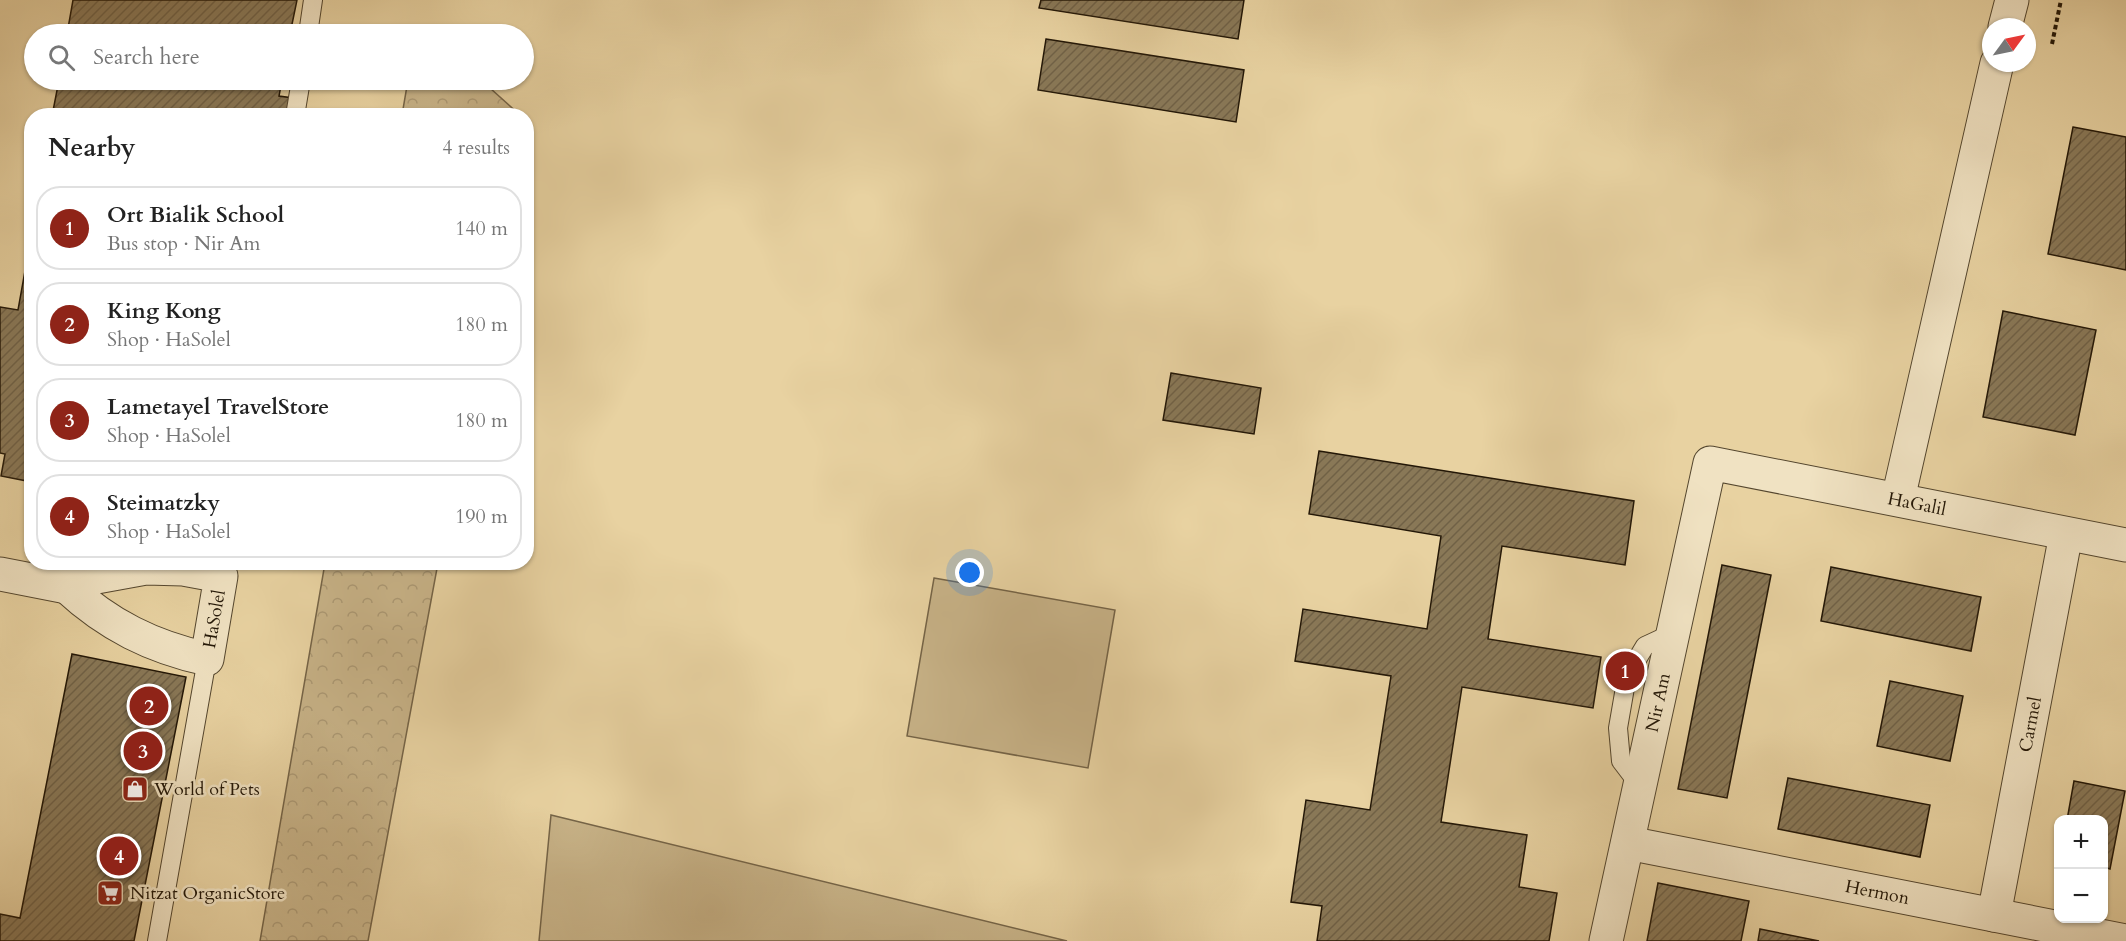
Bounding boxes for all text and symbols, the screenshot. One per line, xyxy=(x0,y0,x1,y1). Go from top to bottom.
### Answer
north arrow xyxy=(1982,18,2036,72)
search box xyxy=(24,24,534,90)
icon: search xyxy=(45,41,78,74)
text: Search here xyxy=(93,42,200,72)
text: Nearby xyxy=(48,130,136,165)
text: 4 results xyxy=(442,134,510,161)
text: Ort Bialik School xyxy=(107,200,284,230)
text: 1 xyxy=(64,215,75,242)
text: 140 m xyxy=(455,215,508,242)
text: Bus stop · Nir Am xyxy=(107,230,260,257)
text: King Kong xyxy=(107,296,221,326)
text: 2 xyxy=(64,311,75,338)
text: 180 m xyxy=(455,311,508,338)
text: Shop · HaSolel xyxy=(107,326,231,353)
text: Lametayel TravelStore xyxy=(107,392,329,422)
text: 3 xyxy=(64,407,75,434)
text: 180 m xyxy=(455,407,508,434)
text: Shop · HaSolel xyxy=(107,422,231,449)
street label: HaGalil xyxy=(1885,486,1949,522)
text: Steimatzky xyxy=(107,488,220,518)
text: 4 xyxy=(64,503,75,530)
text: 190 m xyxy=(455,503,508,530)
text: Shop · HaSolel xyxy=(107,518,231,545)
your location xyxy=(955,558,984,587)
street label: HaSolel xyxy=(197,587,232,650)
pin: 1 xyxy=(1606,648,1644,694)
street label: Nir Am xyxy=(1640,670,1677,735)
pin: 2 xyxy=(130,684,168,728)
street label: Carmel xyxy=(2013,694,2048,754)
pin: 3 xyxy=(124,728,162,774)
shop icon: World of Pets xyxy=(120,774,150,804)
place label: World of Pets xyxy=(153,777,260,802)
map controls xyxy=(2054,815,2108,923)
button: + xyxy=(2054,815,2108,869)
pin: 4 xyxy=(100,834,138,878)
button: − xyxy=(2054,869,2108,923)
street label: Hermon xyxy=(1843,874,1912,911)
supermarket icon: Nitzat OrganicStore xyxy=(95,878,125,908)
place label: Nitzat OrganicStore xyxy=(130,881,285,906)

